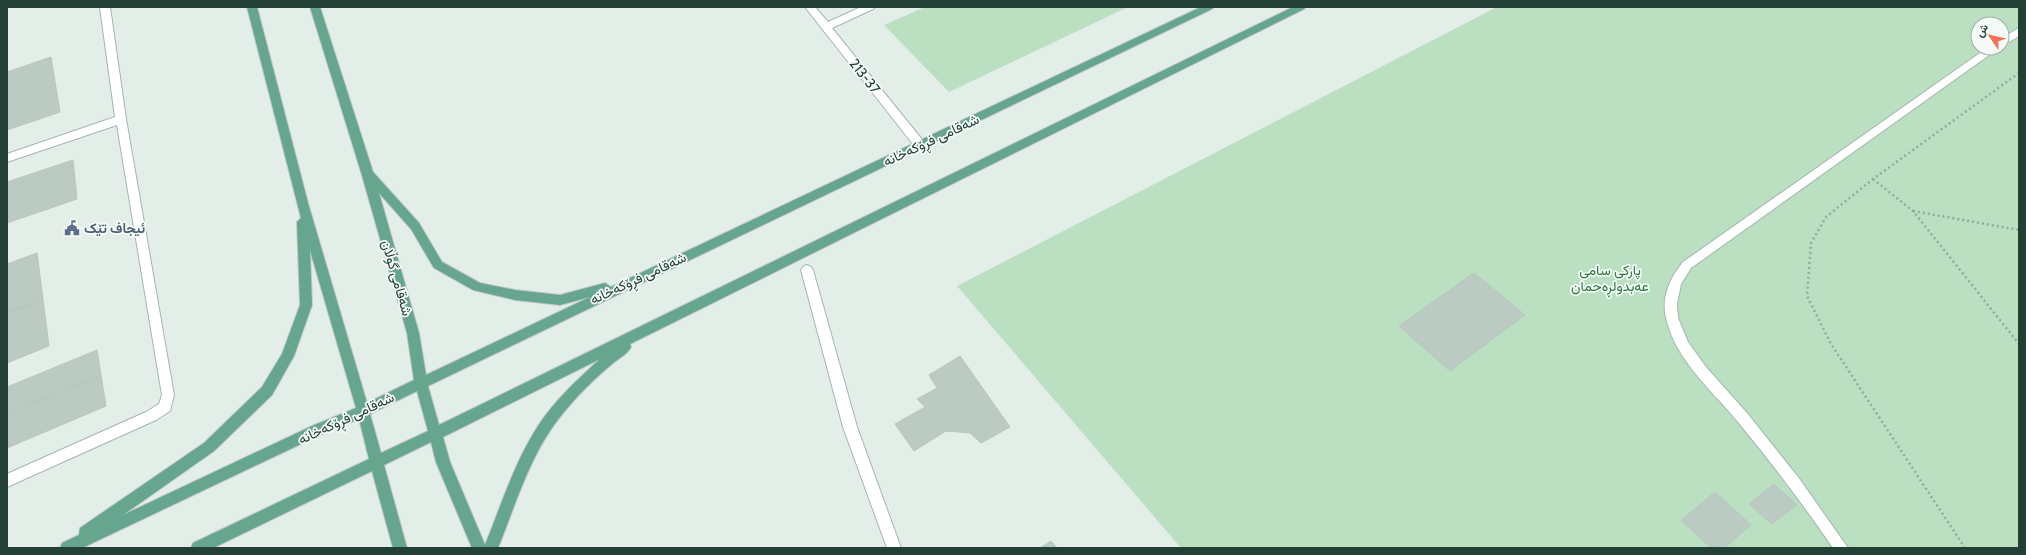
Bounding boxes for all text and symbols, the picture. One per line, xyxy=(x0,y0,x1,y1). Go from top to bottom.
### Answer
north arrow xyxy=(1970,16,2010,56)
text: ش xyxy=(1972,21,1991,40)
street label: 213-37 xyxy=(846,55,884,97)
street label: شەقامی فڕۆکەخانە xyxy=(880,110,983,173)
public building icon: ئیجاف تێک xyxy=(63,219,81,237)
place label: ئیجاف تێک xyxy=(84,219,145,237)
street label: شەقامی گوڵان xyxy=(378,238,416,318)
street label: شەقامی فڕۆکەخانە xyxy=(587,248,690,311)
park label: پارکی سامی عەبدولڕەحمان xyxy=(1571,261,1649,298)
street label: شەقامی فڕۆکەخانە xyxy=(295,388,398,451)

